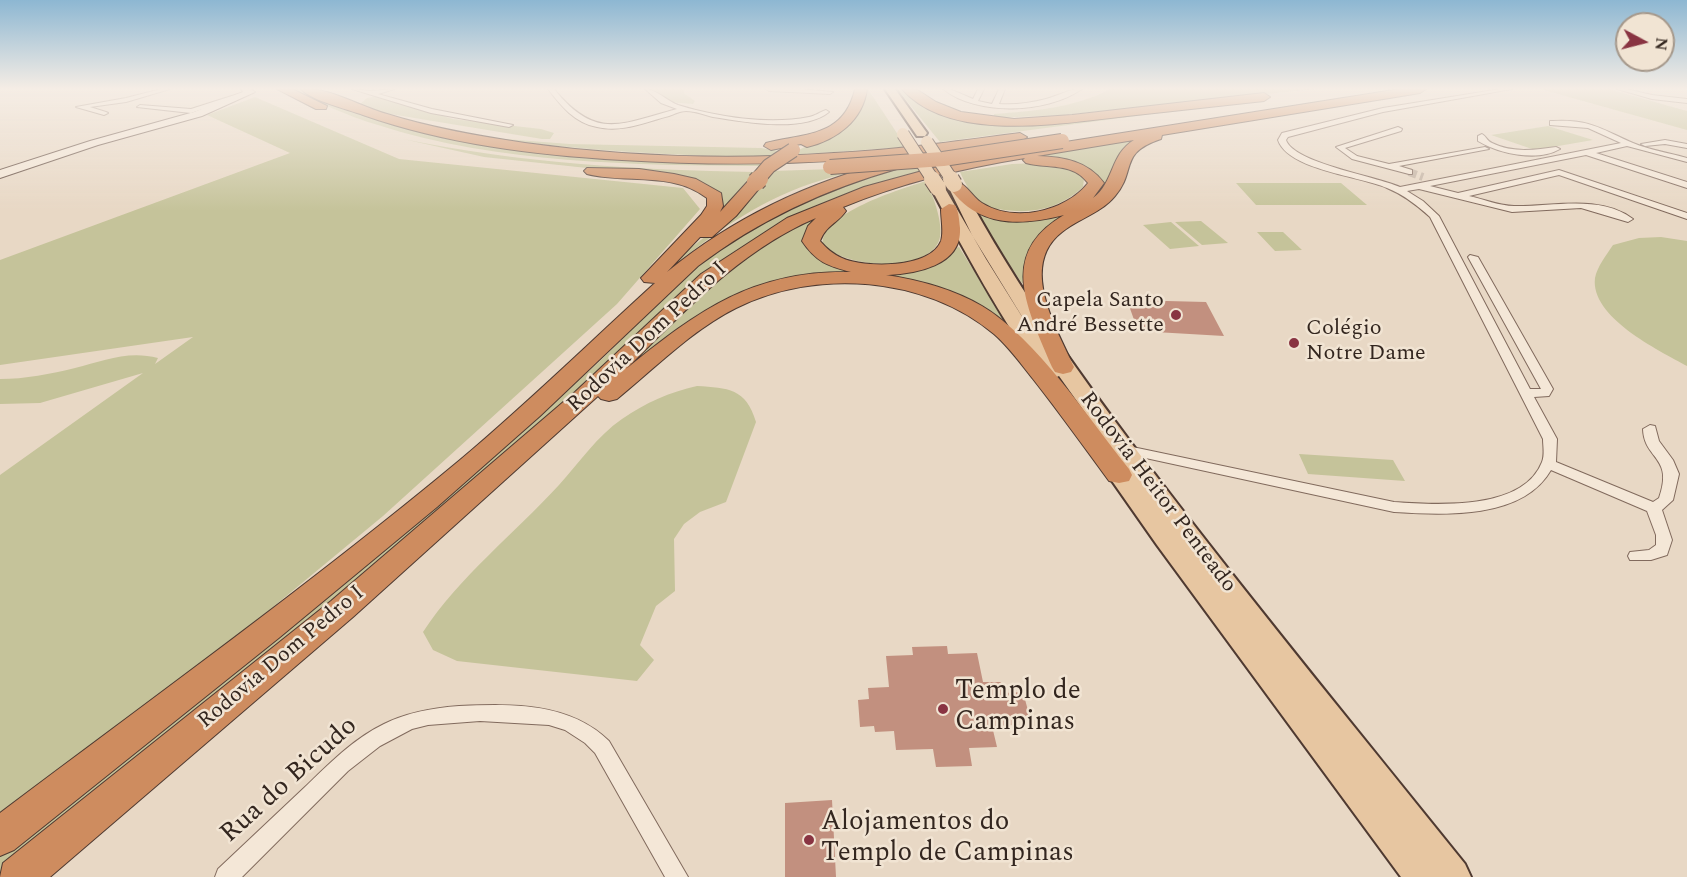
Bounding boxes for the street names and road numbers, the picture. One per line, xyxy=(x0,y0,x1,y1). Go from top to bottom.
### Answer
street label: Rodovia Dom Pedro I xyxy=(563,257,733,419)
street label: Rodovia Heitor Penteado xyxy=(1073,388,1241,598)
street label: Rodovia Dom Pedro I xyxy=(193,581,371,735)
street label: Rua do Bicudo xyxy=(215,711,365,851)

